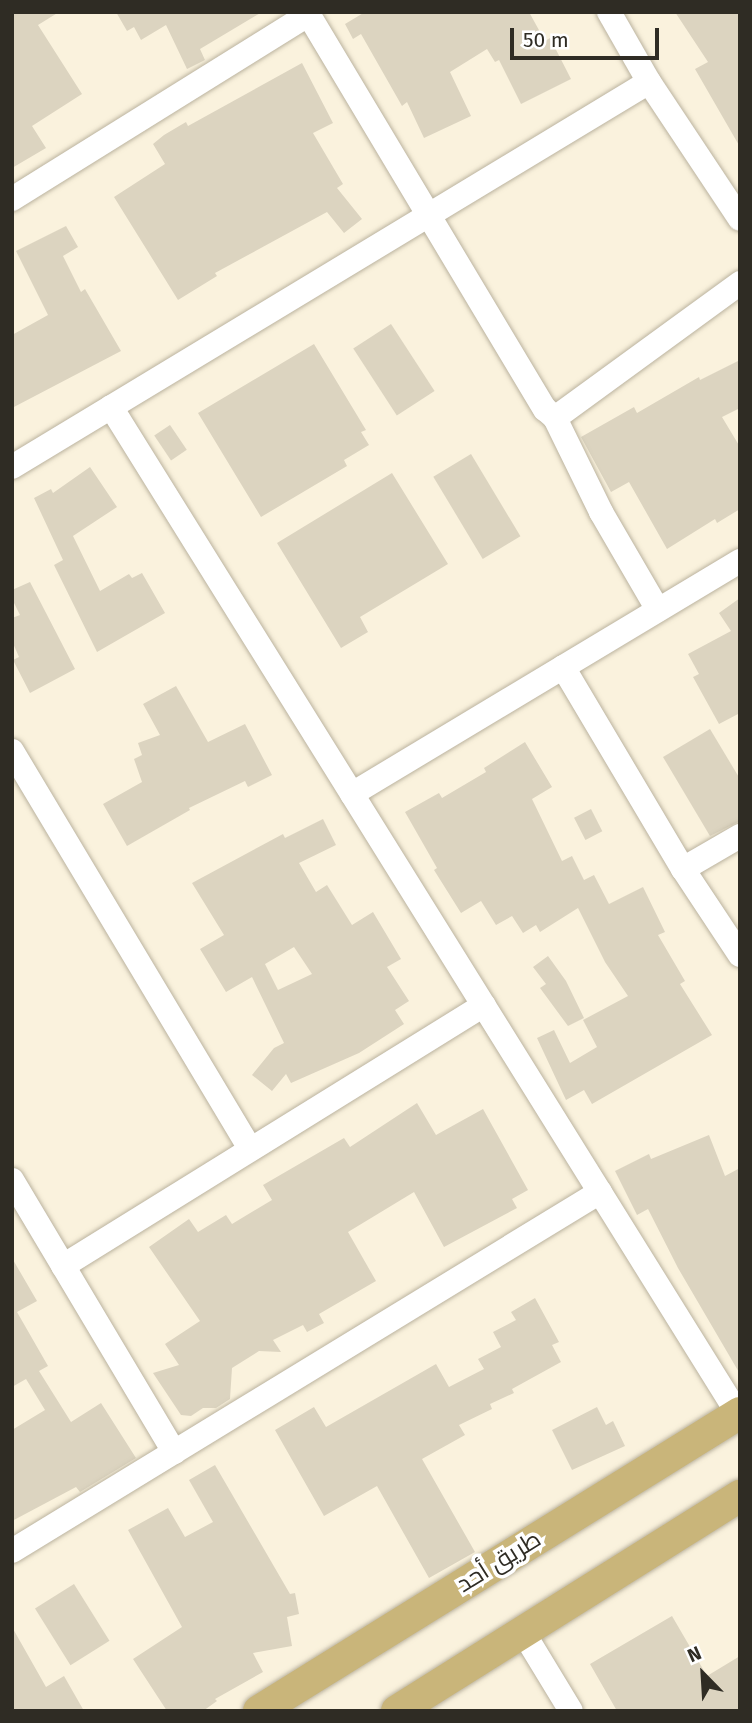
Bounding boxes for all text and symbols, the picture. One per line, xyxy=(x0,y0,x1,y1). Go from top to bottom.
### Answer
scale bar xyxy=(514,14,663,58)
text: 50 m xyxy=(523,27,569,53)
street label: طريق أحد xyxy=(452,1525,546,1599)
north arrow xyxy=(668,1639,738,1709)
text: N xyxy=(684,1641,705,1667)

